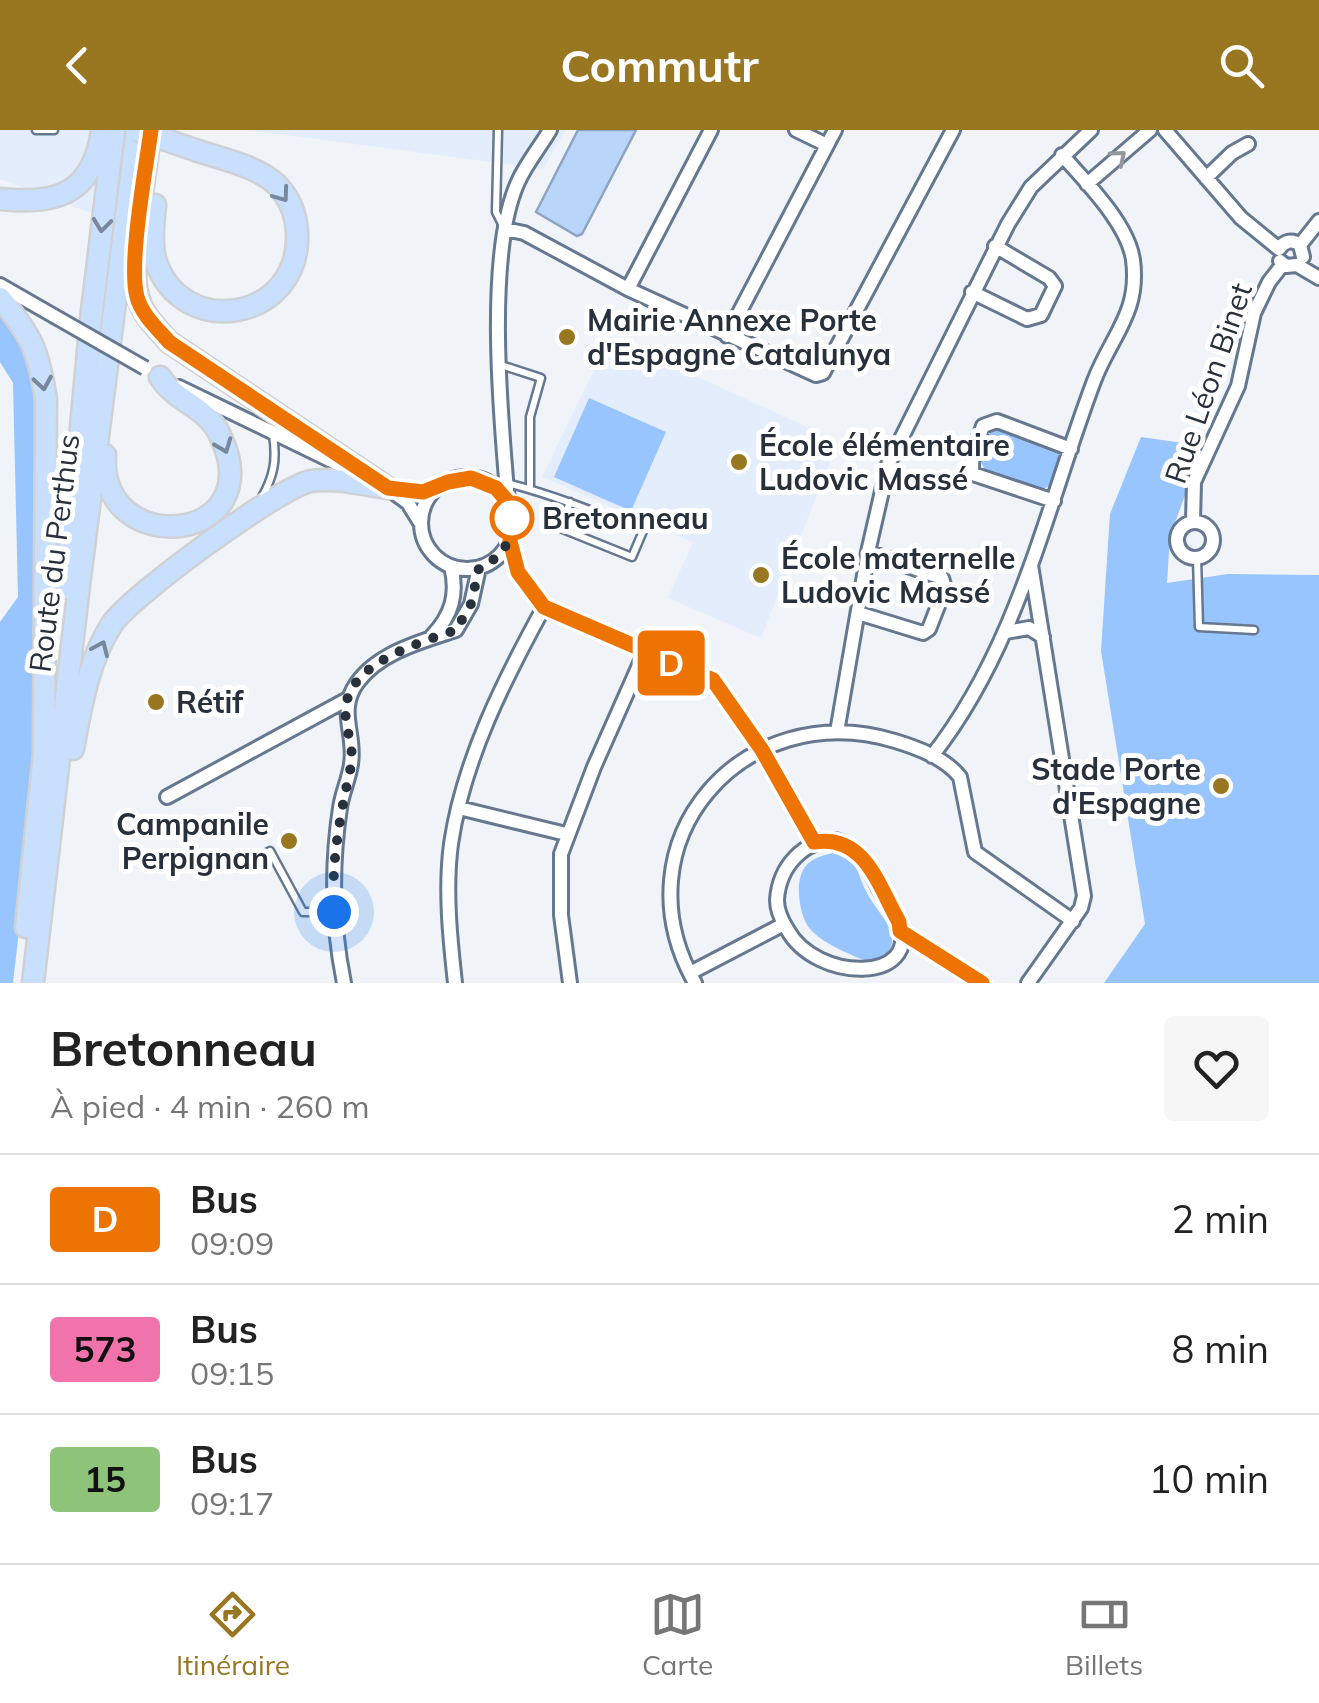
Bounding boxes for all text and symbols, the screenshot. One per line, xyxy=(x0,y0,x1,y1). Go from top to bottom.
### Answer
text: Commutr xyxy=(560,37,759,93)
icon: back xyxy=(50,38,105,93)
icon: search xyxy=(1214,38,1269,93)
one-way arrow xyxy=(1107,150,1125,168)
one-way arrow xyxy=(271,184,288,202)
one-way arrow xyxy=(92,217,113,233)
street label: Rue Léon Binet xyxy=(1156,278,1260,488)
place label: Mairie Annexe Porte d'Espagne Catalunya xyxy=(587,301,891,373)
marker: Mairie Annexe Porte d'Espagne Catalunya xyxy=(556,326,578,348)
one-way arrow xyxy=(32,375,53,391)
place label: École élémentaire Ludovic Massé xyxy=(759,426,1010,498)
street label: Route du Perthus xyxy=(21,432,87,674)
one-way arrow xyxy=(212,436,232,454)
marker: École élémentaire Ludovic Massé xyxy=(728,451,750,473)
marker: Bretonneau xyxy=(491,497,533,539)
place label: Bretonneau xyxy=(542,499,709,537)
place label: École maternelle Ludovic Massé xyxy=(781,539,1015,611)
marker: École maternelle Ludovic Massé xyxy=(750,564,772,586)
line badge: D xyxy=(638,630,704,696)
one-way arrow xyxy=(89,640,109,658)
text: D xyxy=(658,641,684,685)
place label: Rétif xyxy=(176,683,244,721)
marker: Rétif xyxy=(145,691,167,713)
place label: Stade Porte d'Espagne xyxy=(1031,750,1201,822)
marker: Stade Porte d'Espagne xyxy=(1210,775,1232,797)
place label: Campanile Perpignan xyxy=(116,805,269,877)
marker: Campanile Perpignan xyxy=(278,830,300,852)
your location xyxy=(309,887,359,937)
button: heart xyxy=(1164,1016,1269,1121)
text: Bretonneau xyxy=(50,1018,317,1078)
text: À pied · 4 min · 260 m xyxy=(50,1086,370,1126)
text: Bus xyxy=(190,1175,258,1223)
text: 2 min xyxy=(1172,1195,1269,1243)
text: D xyxy=(92,1197,118,1241)
text: 09:09 xyxy=(190,1223,274,1263)
text: Bus xyxy=(190,1305,258,1353)
text: 8 min xyxy=(1172,1325,1269,1373)
text: 573 xyxy=(73,1327,137,1371)
text: 09:15 xyxy=(190,1353,274,1393)
text: Bus xyxy=(190,1435,258,1483)
text: 10 min xyxy=(1149,1455,1269,1503)
text: 15 xyxy=(84,1457,126,1501)
text: 09:17 xyxy=(190,1483,274,1523)
tab: Itinéraire xyxy=(176,1587,290,1682)
tab: Carte xyxy=(642,1587,713,1682)
tab: Billets xyxy=(1065,1587,1143,1682)

